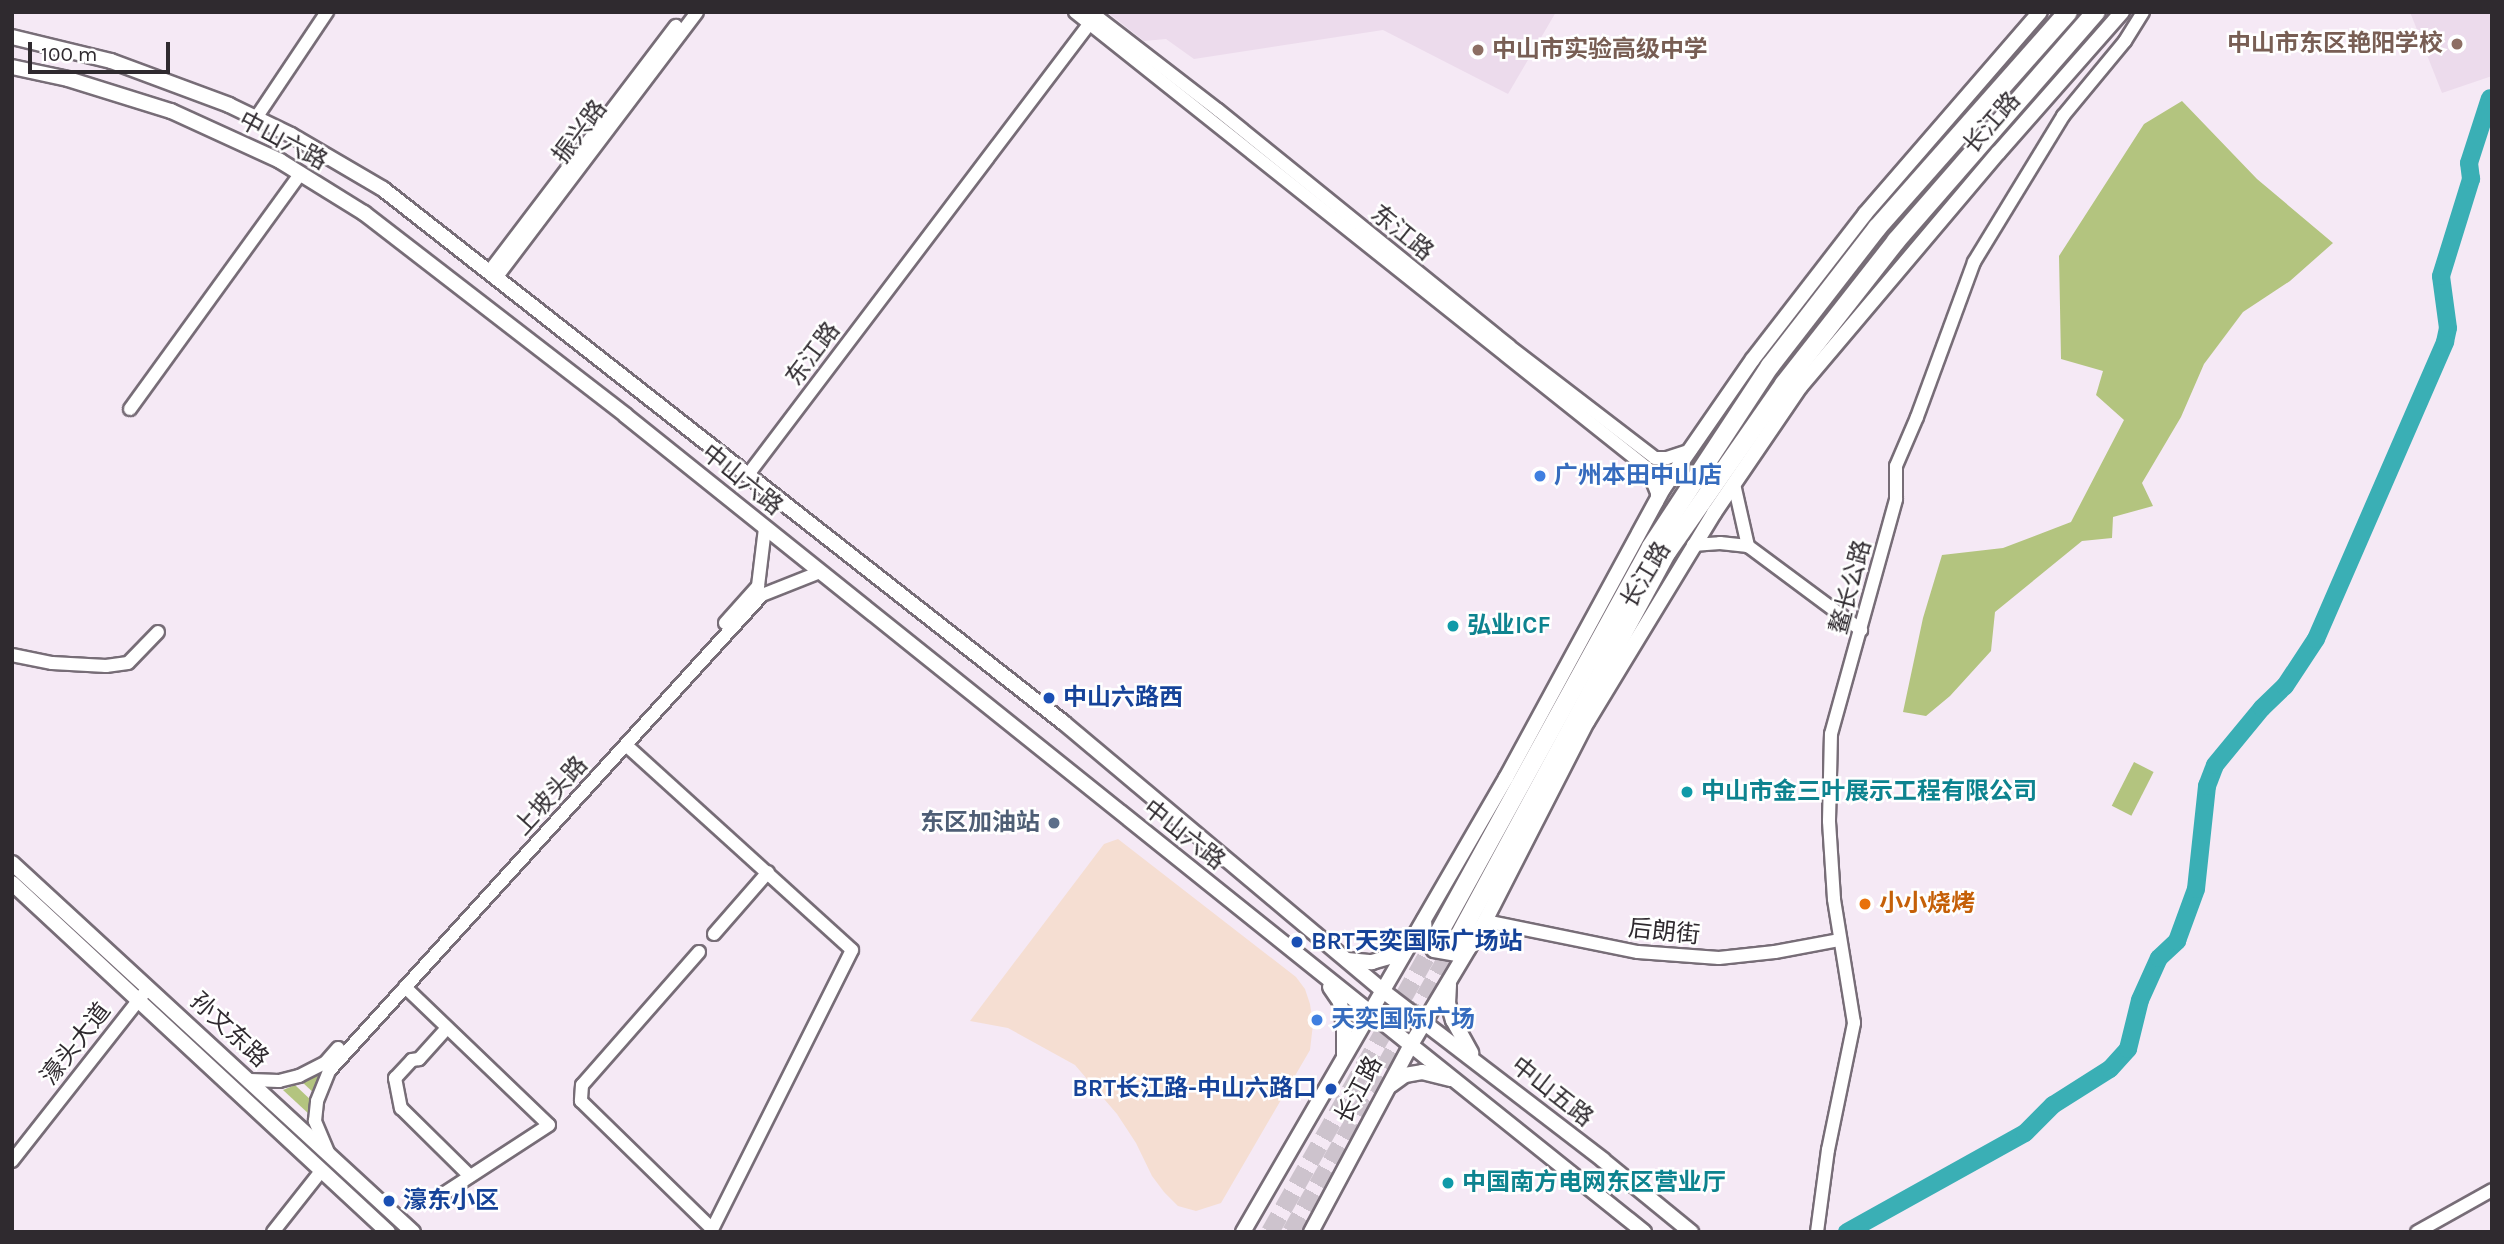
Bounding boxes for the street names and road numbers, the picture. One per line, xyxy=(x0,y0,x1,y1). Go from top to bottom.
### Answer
street label: 长江路 xyxy=(1958,86,2026,160)
street label: 振兴路 xyxy=(547,95,613,169)
street label: 中山六路 xyxy=(234,106,332,176)
street label: 东江路 xyxy=(1365,199,1439,267)
street label: 东江路 xyxy=(780,317,846,391)
street label: 中山六路 xyxy=(696,439,788,521)
street label: 长江路 xyxy=(1615,537,1677,613)
street label: 鳌长公路 xyxy=(1825,537,1877,637)
street label: 上坡头路 xyxy=(508,751,594,841)
street label: 中山六路 xyxy=(1137,794,1231,876)
street label: 后朗街 xyxy=(1627,914,1701,950)
street label: 孙文东路 xyxy=(184,987,274,1073)
street label: 濠头大道 xyxy=(35,997,117,1091)
street label: 长江路 xyxy=(1329,1051,1389,1129)
street label: 中山五路 xyxy=(1505,1051,1599,1133)

